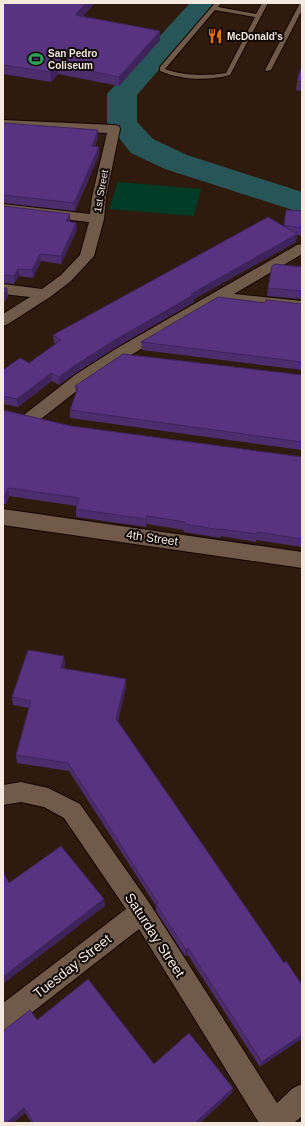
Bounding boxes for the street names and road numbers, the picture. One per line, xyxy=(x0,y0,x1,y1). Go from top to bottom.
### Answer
street label: 1st Street xyxy=(92,169,110,213)
street label: 4th Street xyxy=(125,527,179,549)
street label: Saturday Street xyxy=(122,890,188,980)
street label: Tuesday Street xyxy=(30,931,114,1001)

